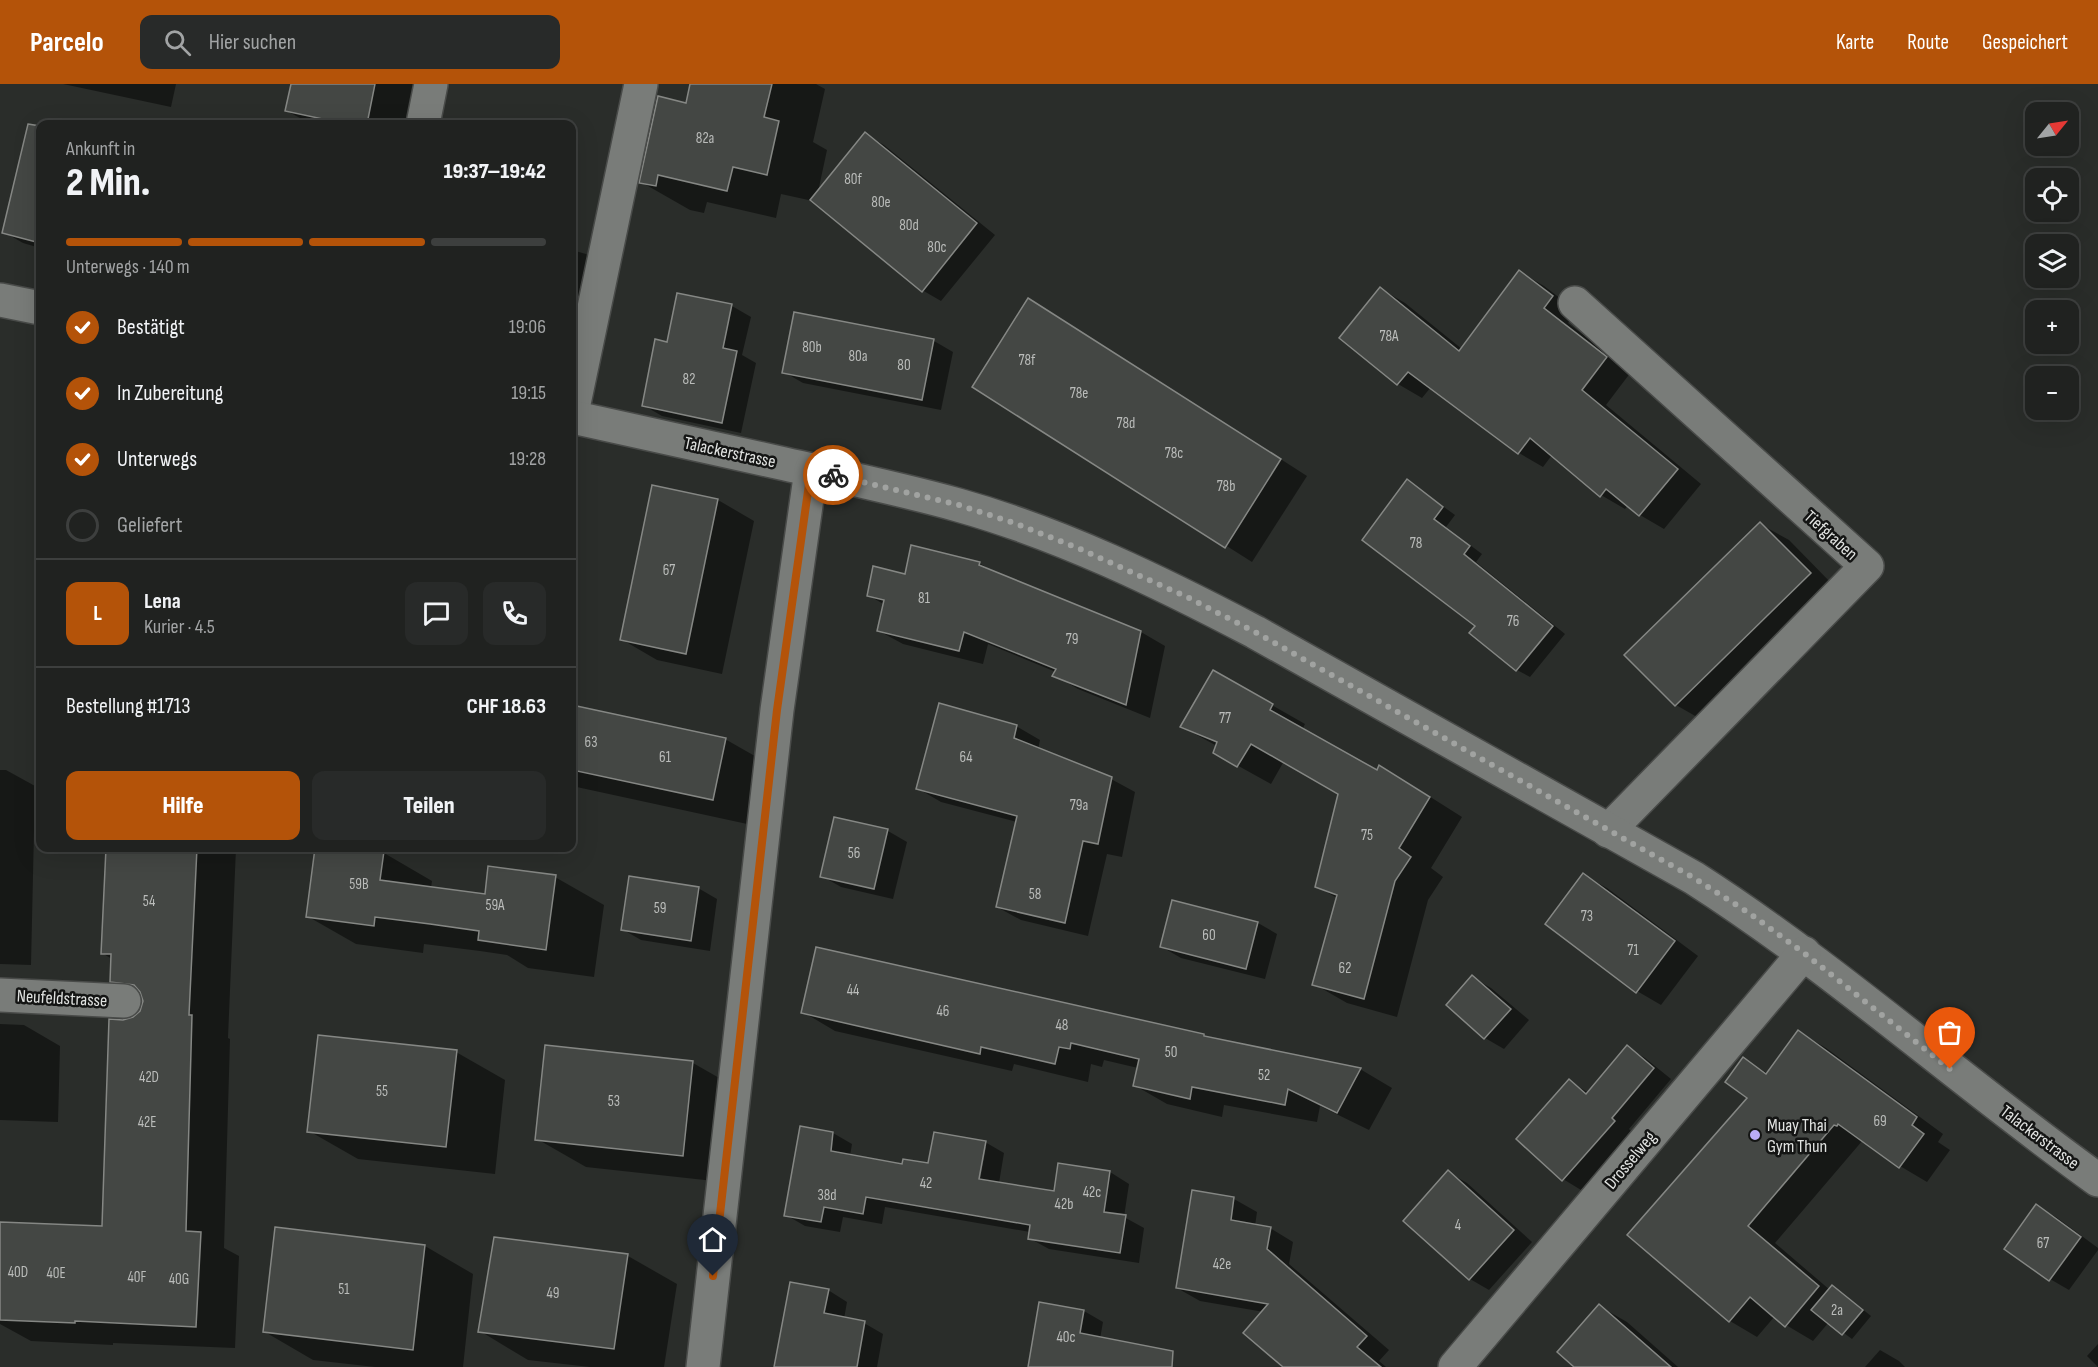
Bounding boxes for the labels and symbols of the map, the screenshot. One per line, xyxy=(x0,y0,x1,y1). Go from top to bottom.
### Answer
north arrow xyxy=(2025,102,2079,156)
house number: 82a xyxy=(696,129,715,148)
house number: 80f xyxy=(844,170,862,189)
house number: 80e xyxy=(871,193,891,212)
house number: 80d xyxy=(899,216,919,235)
house number: 80c xyxy=(927,238,947,257)
house number: 78A xyxy=(1380,327,1399,346)
house number: 80b xyxy=(802,338,822,357)
house number: 80a xyxy=(848,347,868,366)
house number: 78f xyxy=(1019,351,1036,370)
house number: 80 xyxy=(897,356,911,375)
house number: 82 xyxy=(683,370,695,389)
house number: 78e xyxy=(1070,384,1088,403)
house number: 78d xyxy=(1117,414,1135,433)
street label: Talackerstrasse xyxy=(682,433,778,472)
house number: 78c xyxy=(1165,444,1183,463)
courier xyxy=(803,445,863,505)
house number: 78b xyxy=(1217,477,1235,496)
street label: Tiefgraben xyxy=(1800,506,1862,565)
house number: 78 xyxy=(1410,534,1422,553)
house number: 67 xyxy=(663,561,675,580)
house number: 81 xyxy=(918,589,931,608)
house number: 76 xyxy=(1507,612,1519,631)
house number: 79 xyxy=(1066,630,1078,649)
house number: 77 xyxy=(1219,709,1231,728)
house number: 63 xyxy=(585,733,597,752)
house number: 61 xyxy=(659,748,672,767)
house number: 64 xyxy=(959,748,973,767)
house number: 79a xyxy=(1070,796,1088,815)
house number: 75 xyxy=(1361,826,1373,845)
house number: 56 xyxy=(848,844,860,863)
house number: 59B xyxy=(349,875,369,894)
house number: 58 xyxy=(1029,885,1041,904)
house number: 54 xyxy=(143,892,155,911)
house number: 59A xyxy=(485,896,505,915)
house number: 59 xyxy=(654,899,666,918)
house number: 73 xyxy=(1581,907,1593,926)
house number: 60 xyxy=(1202,926,1216,945)
house number: 71 xyxy=(1627,941,1639,960)
house number: 62 xyxy=(1339,959,1351,978)
house number: 44 xyxy=(847,981,859,1000)
street label: Neufeldstrasse xyxy=(16,986,108,1011)
house number: 46 xyxy=(937,1002,949,1021)
pin xyxy=(1924,1007,1975,1069)
house number: 48 xyxy=(1056,1016,1068,1035)
house number: 50 xyxy=(1165,1043,1177,1062)
house number: 52 xyxy=(1258,1066,1270,1085)
house number: 42D xyxy=(139,1068,159,1087)
house number: 55 xyxy=(376,1082,388,1101)
house number: 53 xyxy=(608,1092,620,1111)
street label: Talackerstrasse xyxy=(1996,1101,2083,1174)
house number: 69 xyxy=(1873,1112,1887,1131)
house number: 42E xyxy=(138,1113,156,1132)
place label: Muay Thai Gym Thun xyxy=(1767,1115,1827,1157)
street label: Drosselweg xyxy=(1600,1127,1661,1193)
marker: Muay Thai Gym Thun xyxy=(1748,1128,1762,1142)
house number: 42 xyxy=(920,1174,932,1193)
house number: 42c xyxy=(1083,1183,1101,1202)
house number: 38d xyxy=(817,1186,837,1205)
house number: 42b xyxy=(1055,1195,1073,1214)
pin xyxy=(687,1214,738,1276)
house number: 4 xyxy=(1455,1216,1461,1235)
house number: 67 xyxy=(2037,1234,2049,1253)
house number: 42e xyxy=(1213,1255,1231,1274)
house number: 40D xyxy=(8,1263,28,1282)
house number: 40E xyxy=(46,1264,66,1283)
house number: 40F xyxy=(128,1268,147,1287)
house number: 40G xyxy=(169,1270,189,1289)
house number: 51 xyxy=(338,1280,350,1299)
house number: 49 xyxy=(547,1284,559,1303)
house number: 2a xyxy=(1831,1301,1843,1320)
house number: 40c xyxy=(1057,1328,1075,1347)

